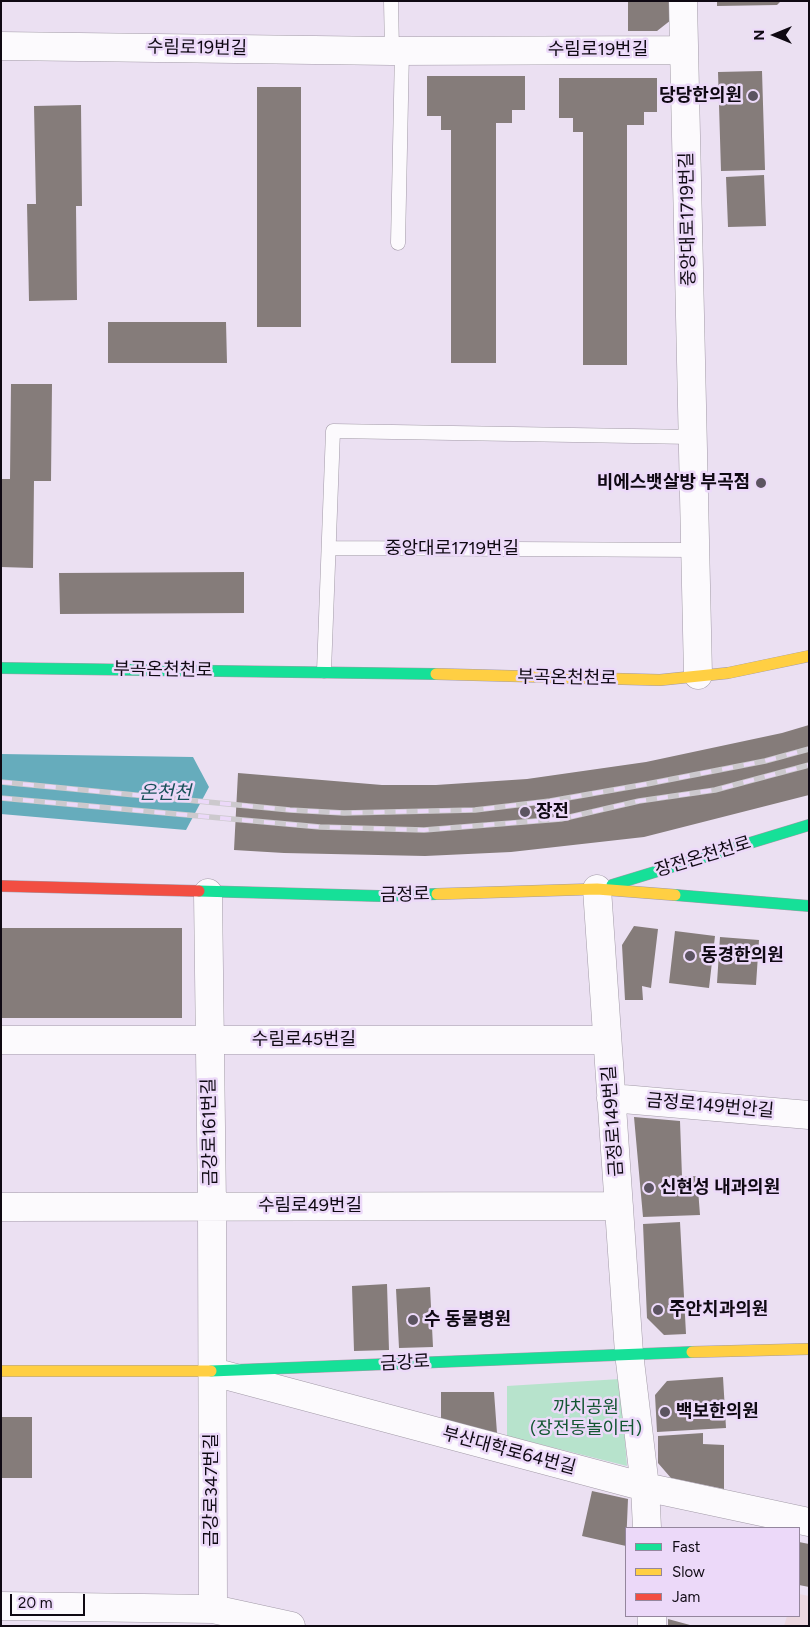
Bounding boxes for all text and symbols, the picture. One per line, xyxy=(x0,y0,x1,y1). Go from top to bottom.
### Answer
north arrow xyxy=(750,10,800,60)
text: N xyxy=(751,30,768,40)
street label: 수림로19번길 xyxy=(147,36,247,60)
street label: 수림로19번길 xyxy=(548,39,648,61)
place label: 당당한의원 xyxy=(659,85,742,107)
marker: 당당한의원 xyxy=(746,89,760,103)
street label: 중앙대로1719번길 xyxy=(676,152,700,286)
place label: 비에스뱃살방 부곡점 xyxy=(597,472,750,494)
marker: 비에스뱃살방 부곡점 xyxy=(754,476,768,490)
street label: 중앙대로1719번길 xyxy=(385,538,519,560)
street label: 부곡온천천로 xyxy=(113,658,213,682)
street label: 부곡온천천로 xyxy=(517,666,617,690)
water label: 온천천 xyxy=(139,782,191,804)
place label: 장전 xyxy=(536,801,569,823)
marker: 장전 xyxy=(518,805,532,819)
street label: 장전온천천로 xyxy=(652,832,754,882)
street label: 금정로 xyxy=(380,884,430,906)
place label: 동경한의원 xyxy=(701,945,784,967)
marker: 동경한의원 xyxy=(683,949,697,963)
street label: 수림로45번길 xyxy=(252,1029,356,1051)
street label: 금정로149번길 xyxy=(598,1065,628,1177)
street label: 금강로161번길 xyxy=(198,1078,222,1186)
street label: 금정로149번안길 xyxy=(645,1090,775,1122)
place label: 신현성 내과의원 xyxy=(660,1177,780,1199)
marker: 신현성 내과의원 xyxy=(642,1181,656,1195)
street label: 수림로49번길 xyxy=(258,1195,362,1217)
place label: 주안치과의원 xyxy=(669,1299,768,1321)
marker: 주안치과의원 xyxy=(651,1303,665,1317)
place label: 수 동물병원 xyxy=(424,1309,511,1331)
marker: 수 동물병원 xyxy=(406,1313,420,1327)
street label: 금강로 xyxy=(380,1351,430,1375)
park label: 까치공원 (장전동놀이터) xyxy=(530,1397,642,1440)
place label: 백보한의원 xyxy=(676,1401,759,1423)
marker: 백보한의원 xyxy=(658,1405,672,1419)
street label: 부산대학로64번길 xyxy=(440,1423,578,1479)
street label: 금강로347번길 xyxy=(201,1433,223,1547)
legend xyxy=(625,1527,800,1617)
text: Fast xyxy=(672,1538,700,1556)
text: Slow xyxy=(672,1563,705,1581)
scale bar xyxy=(12,1584,88,1616)
text: Jam xyxy=(672,1588,700,1606)
text: 20 m xyxy=(18,1594,52,1612)

